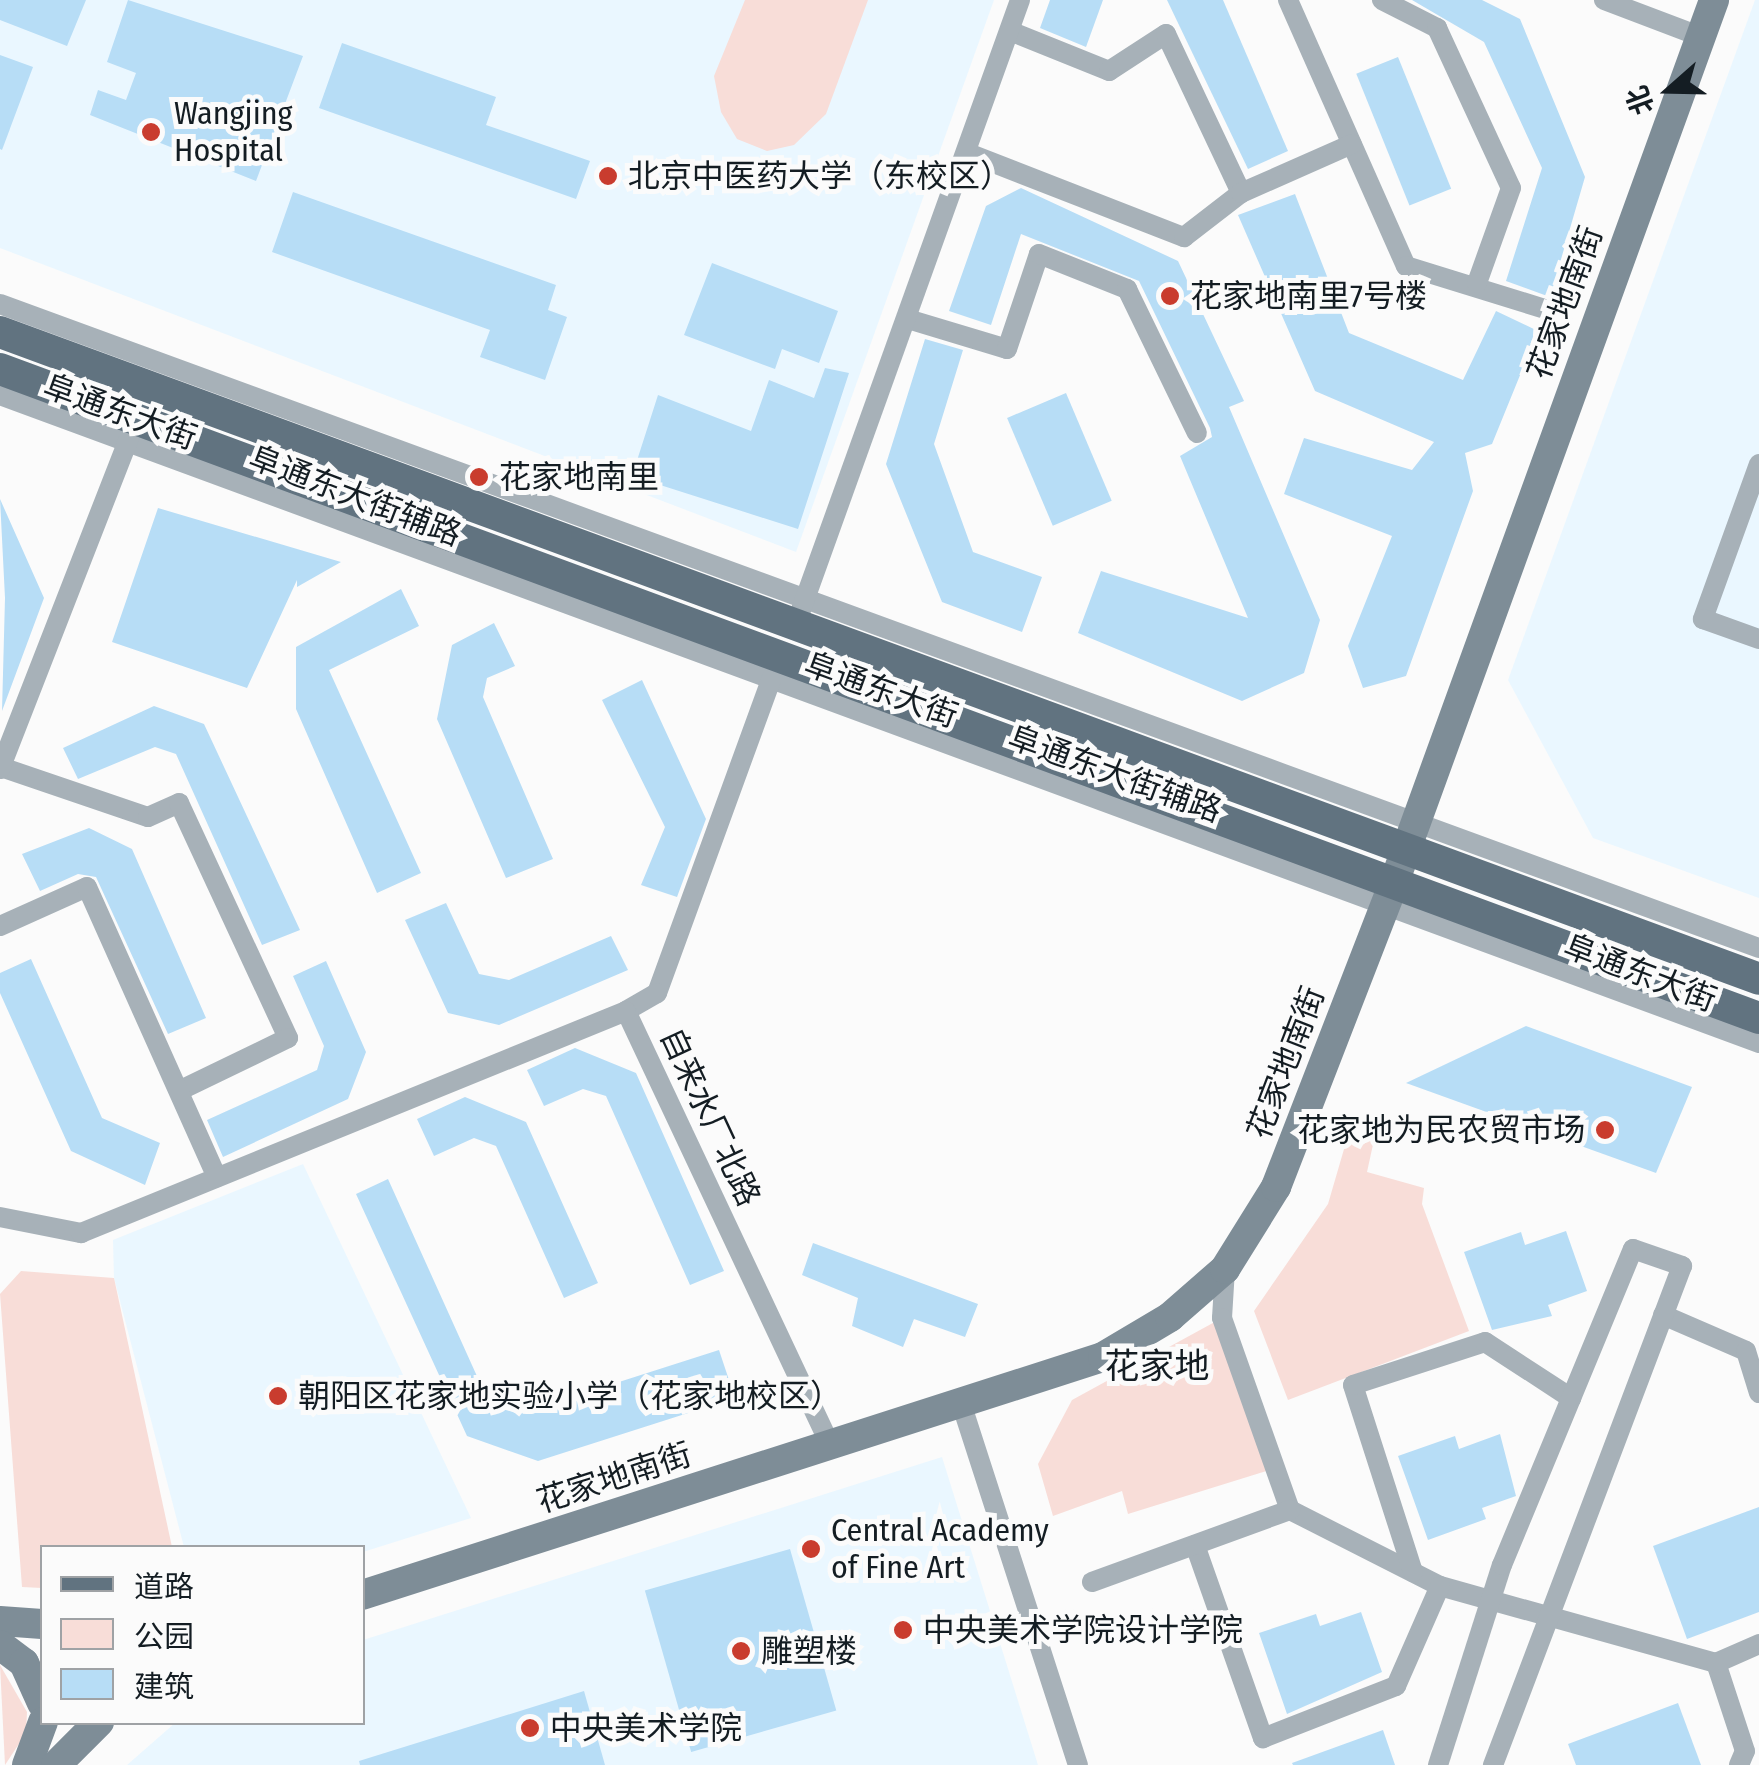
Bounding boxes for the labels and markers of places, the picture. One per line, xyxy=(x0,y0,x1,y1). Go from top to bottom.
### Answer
place label: Wangjing Hospital xyxy=(174,95,293,170)
marker: Wangjing Hospital xyxy=(138,119,164,145)
place label: 北京中医药大学（东校区） xyxy=(628,157,1012,195)
marker: 北京中医药大学（东校区） xyxy=(597,165,619,187)
place label: 花家地南里7号楼 xyxy=(1190,277,1427,315)
marker: 花家地南里7号楼 xyxy=(1159,285,1181,307)
place label: 花家地南里 xyxy=(499,458,659,496)
marker: 花家地南里 xyxy=(468,466,490,488)
place label: 花家地为民农贸市场 xyxy=(1297,1111,1585,1149)
marker: 花家地为民农贸市场 xyxy=(1594,1119,1616,1141)
place label: 朝阳区花家地实验小学（花家地校区） xyxy=(298,1377,842,1415)
marker: 朝阳区花家地实验小学（花家地校区） xyxy=(267,1385,289,1407)
place label: Central Academy of Fine Art xyxy=(831,1512,1049,1587)
marker: Central Academy of Fine Art xyxy=(800,1538,822,1560)
place label: 中央美术学院设计学院 xyxy=(923,1611,1243,1649)
marker: 中央美术学院设计学院 xyxy=(892,1619,914,1641)
place label: 雕塑楼 xyxy=(761,1632,857,1670)
marker: 雕塑楼 xyxy=(730,1640,752,1662)
place label: 中央美术学院 xyxy=(550,1709,742,1747)
marker: 中央美术学院 xyxy=(519,1717,541,1739)

